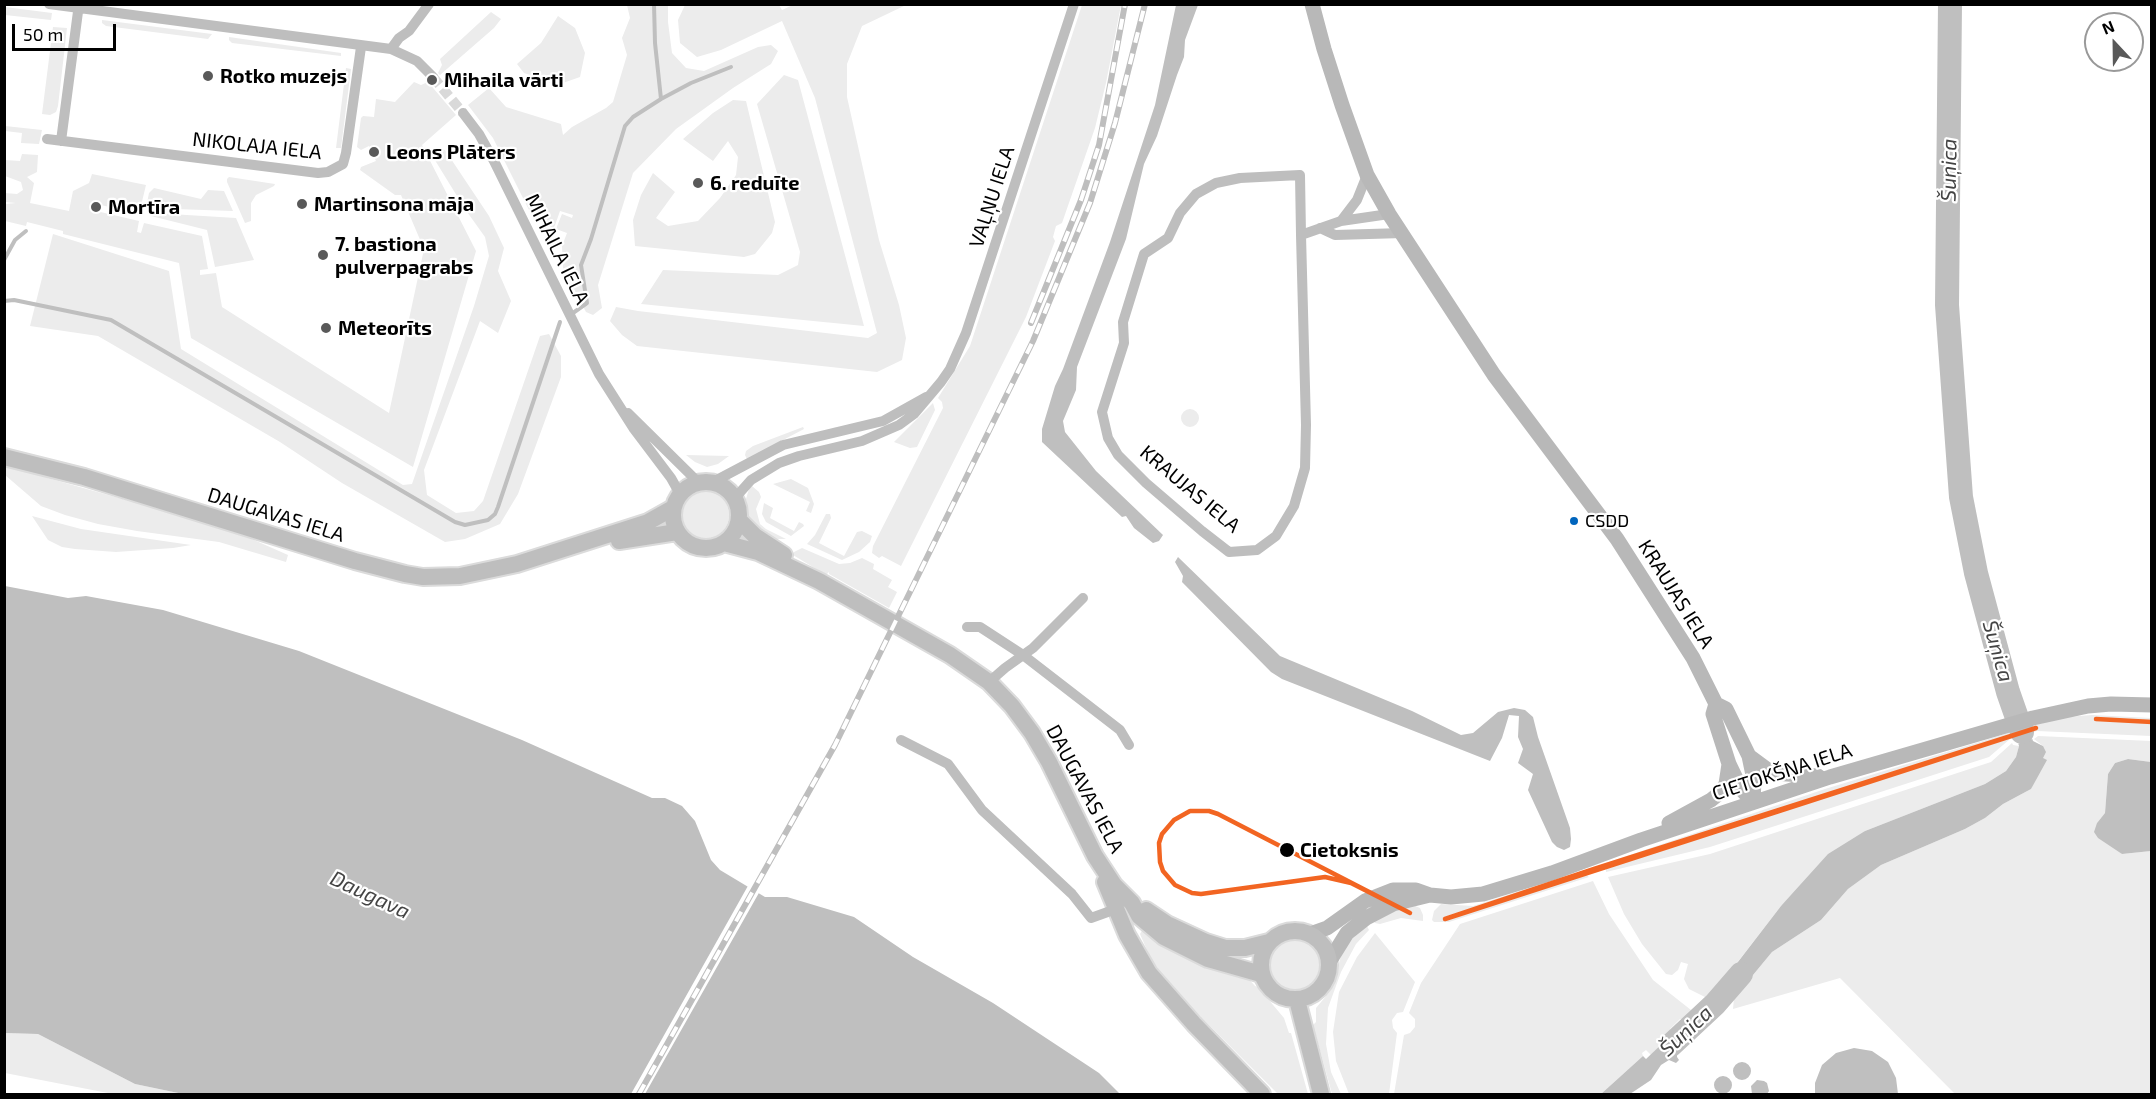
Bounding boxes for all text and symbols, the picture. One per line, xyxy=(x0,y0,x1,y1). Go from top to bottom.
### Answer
scale bar xyxy=(15,12,118,50)
north arrow xyxy=(2084,12,2144,72)
text: N xyxy=(2099,16,2117,38)
text: 50 m xyxy=(23,23,63,45)
place label: Rotko muzejs xyxy=(220,64,347,88)
place label: Mihaila vārti xyxy=(444,68,564,92)
marker: Rotko muzejs xyxy=(201,69,215,83)
marker: Mihaila vārti xyxy=(425,73,439,87)
street label: NIKOLAJA IELA xyxy=(191,127,323,165)
water label: Šuņica xyxy=(1936,138,1962,202)
place label: Leons Plāters xyxy=(386,140,516,164)
street label: VAĻŅU IELA xyxy=(964,143,1020,251)
marker: Leons Plāters xyxy=(367,145,381,159)
place label: 6. reduīte xyxy=(710,171,799,195)
marker: 6. reduīte xyxy=(691,176,705,190)
street label: MIHAILA IELA xyxy=(520,190,594,308)
place label: Martinsona māja xyxy=(314,192,474,216)
place label: Mortīra xyxy=(108,195,180,219)
marker: Martinsona māja xyxy=(295,197,309,211)
marker: Mortīra xyxy=(89,200,103,214)
place label: 7. bastiona pulverpagrabs xyxy=(335,232,473,279)
marker: 7. bastiona pulverpagrabs xyxy=(316,248,330,262)
place label: Meteorīts xyxy=(338,316,432,340)
marker: Meteorīts xyxy=(319,321,333,335)
street label: KRAUJAS IELA xyxy=(1135,440,1245,538)
street label: DAUGAVAS IELA xyxy=(205,483,347,547)
place label: CSDD xyxy=(1585,510,1629,532)
marker: CSDD xyxy=(1568,515,1580,527)
street label: KRAUJAS IELA xyxy=(1633,535,1719,653)
water label: Šuņica xyxy=(1977,617,2019,685)
street label: DAUGAVAS IELA xyxy=(1041,721,1129,857)
street label: CIETOKŠŅA IELA xyxy=(1709,738,1855,806)
place label: Cietoksnis xyxy=(1300,838,1399,862)
marker: Cietoksnis xyxy=(1278,841,1296,859)
water label: Daugava xyxy=(326,866,414,924)
water label: Šuņica xyxy=(1654,1000,1718,1062)

